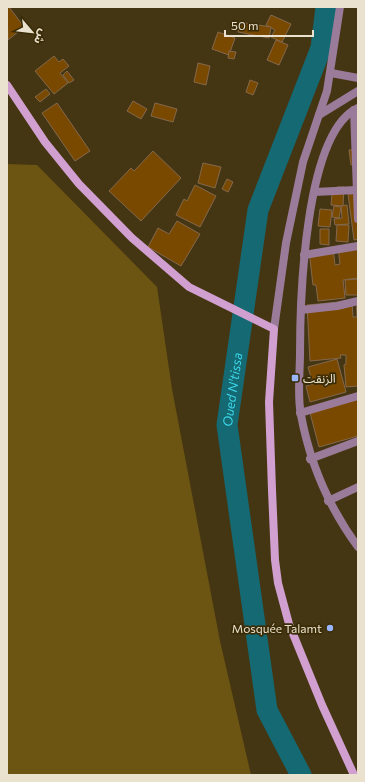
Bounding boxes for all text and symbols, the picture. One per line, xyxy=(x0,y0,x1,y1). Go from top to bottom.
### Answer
north arrow xyxy=(12,12,52,52)
scale bar xyxy=(225,12,313,38)
text: 50 m xyxy=(231,18,259,32)
text: ش xyxy=(31,27,51,47)
water label: Oued N'tissa xyxy=(219,351,245,428)
place label: الزنقت xyxy=(303,371,336,386)
marker: الزنقت xyxy=(290,373,300,383)
place label: Mosquée Talamt xyxy=(232,621,322,635)
marker: Mosquée Talamt xyxy=(325,623,335,633)

